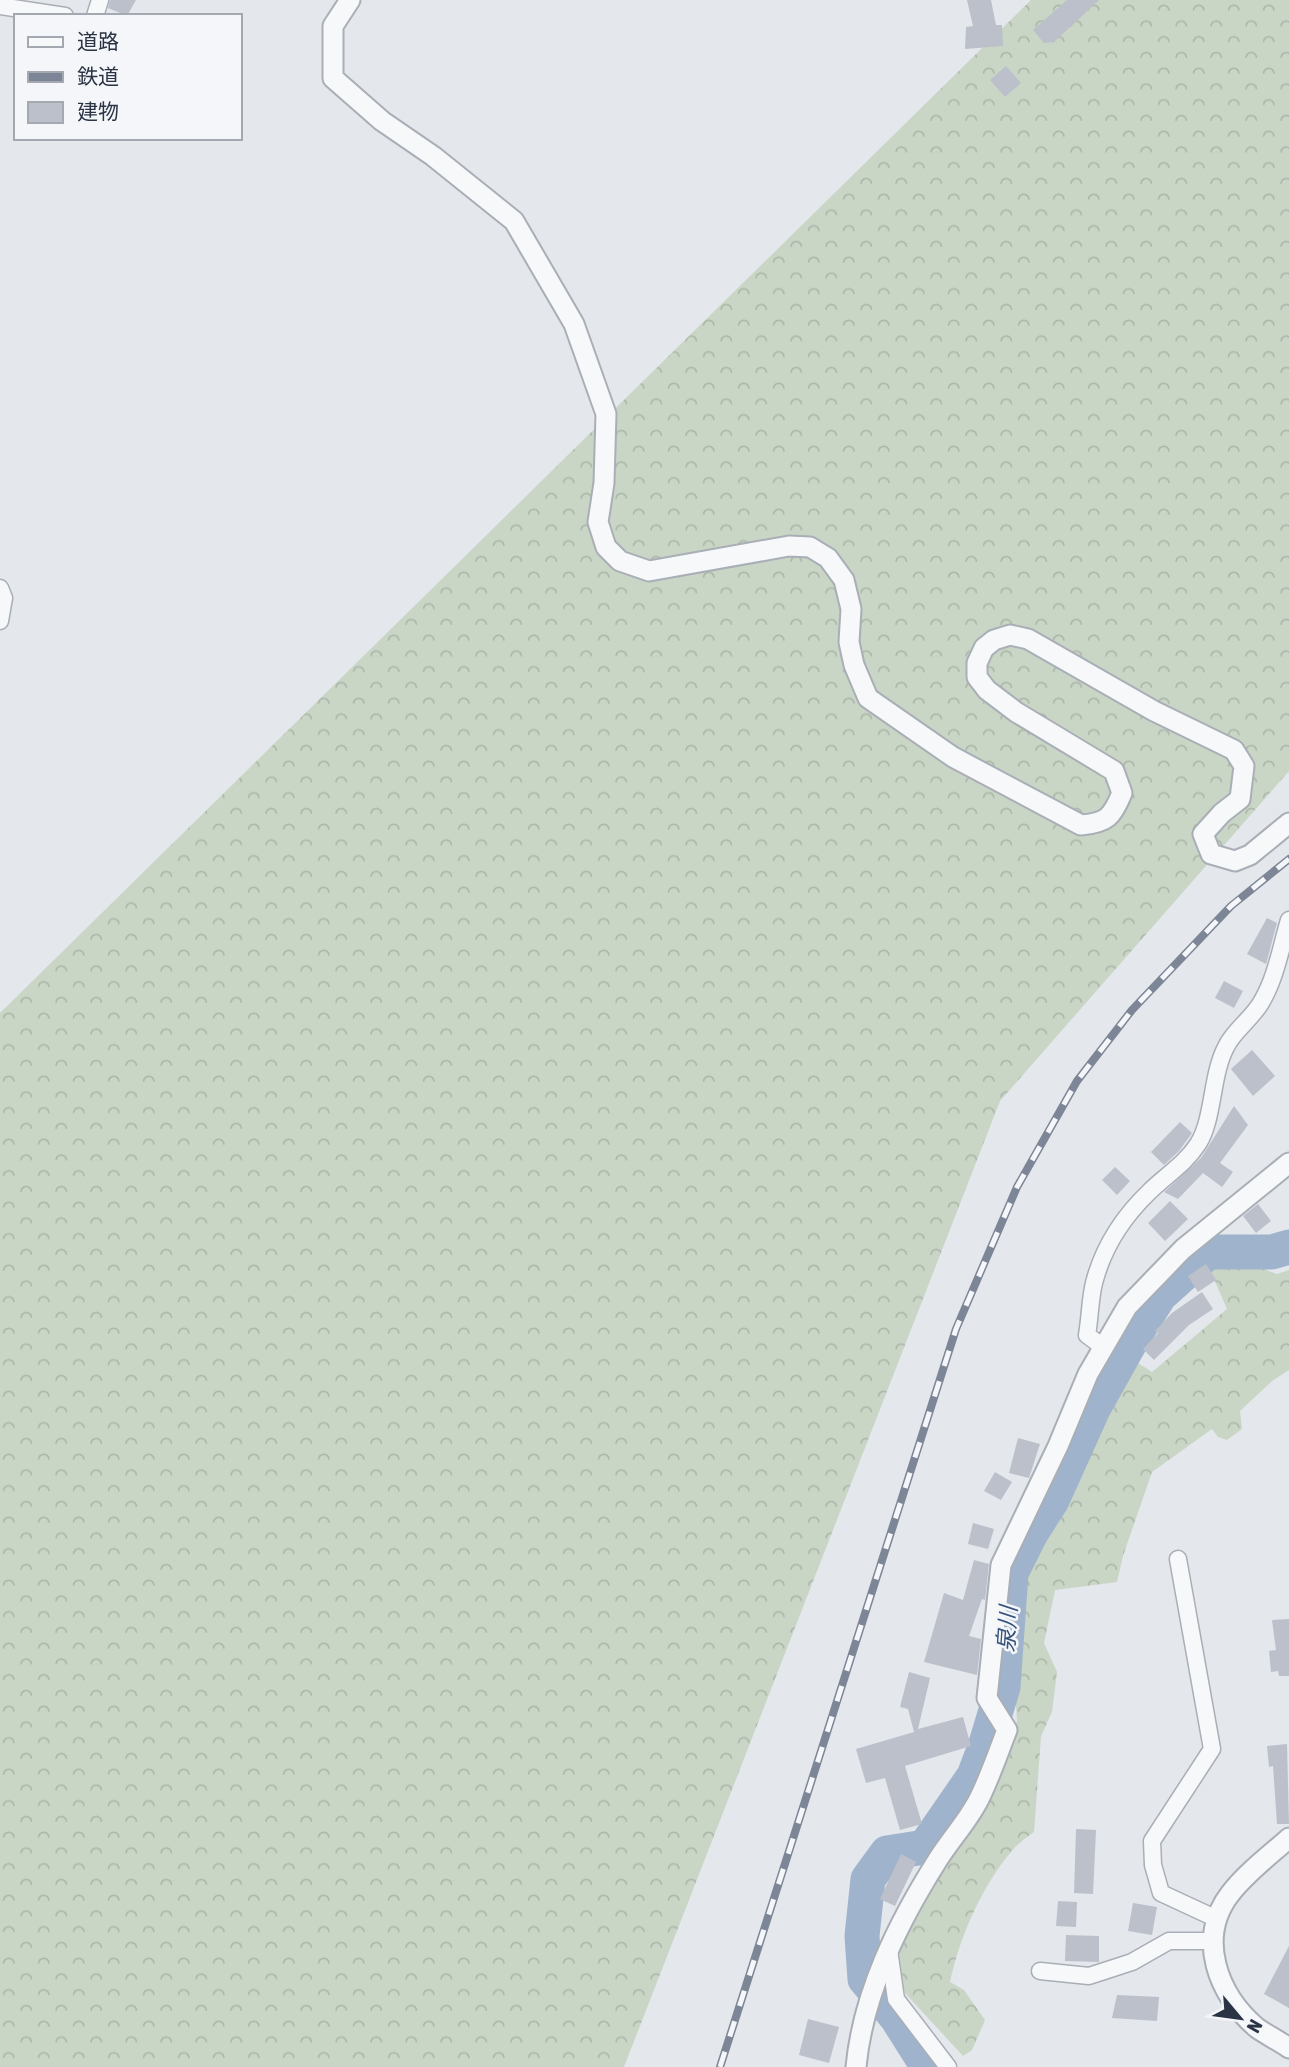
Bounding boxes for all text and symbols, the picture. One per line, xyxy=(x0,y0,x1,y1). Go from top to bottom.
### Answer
legend xyxy=(14,14,242,140)
text: 道路 xyxy=(77,29,119,53)
text: 鉄道 xyxy=(77,64,119,88)
text: 建物 xyxy=(77,99,119,123)
water label: 泉川 xyxy=(992,1602,1022,1653)
north arrow xyxy=(1205,1983,1275,2053)
text: N xyxy=(1243,2016,1267,2036)

